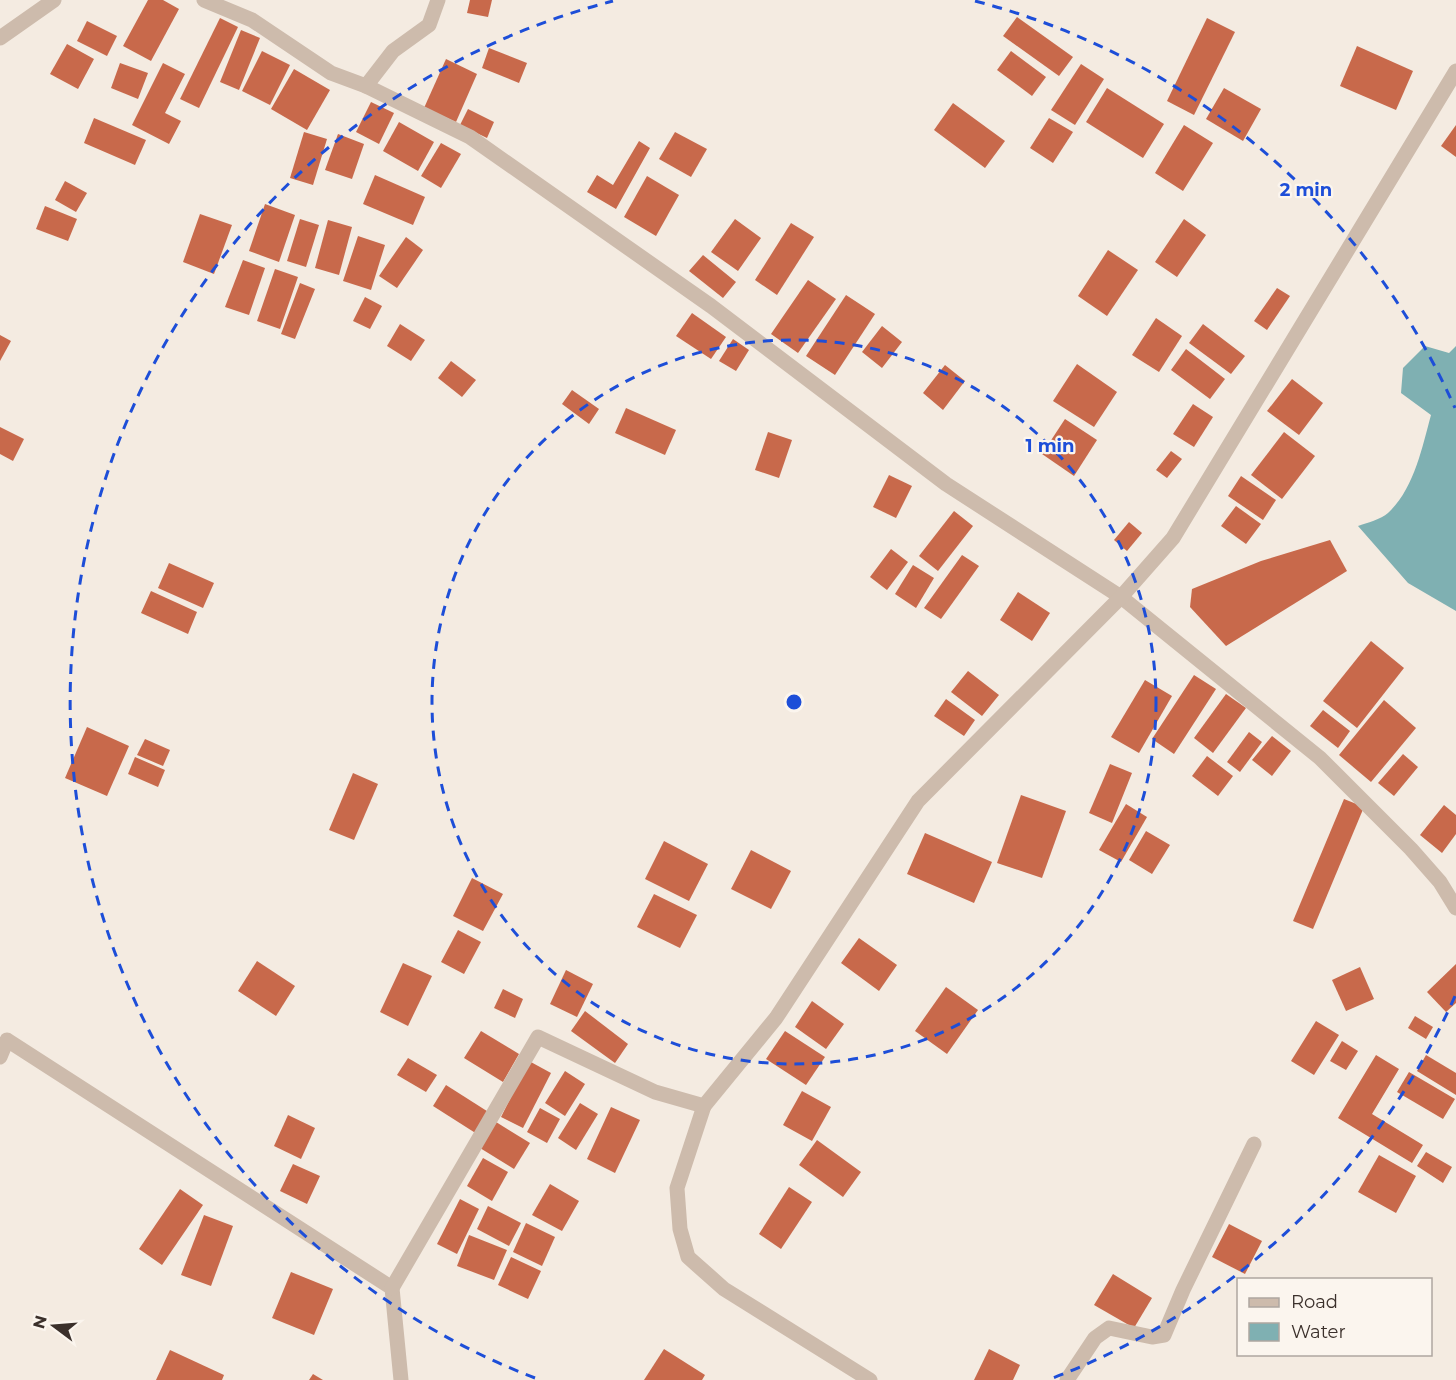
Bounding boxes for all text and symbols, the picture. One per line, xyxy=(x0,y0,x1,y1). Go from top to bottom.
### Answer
text: 2 min xyxy=(1280,179,1332,201)
text: 1 min xyxy=(1026,435,1074,457)
centre of rings xyxy=(784,692,804,712)
legend xyxy=(1237,1278,1432,1356)
text: Road xyxy=(1291,1291,1338,1313)
north arrow xyxy=(24,1296,84,1356)
text: N xyxy=(29,1313,51,1331)
text: Water xyxy=(1291,1321,1346,1343)

